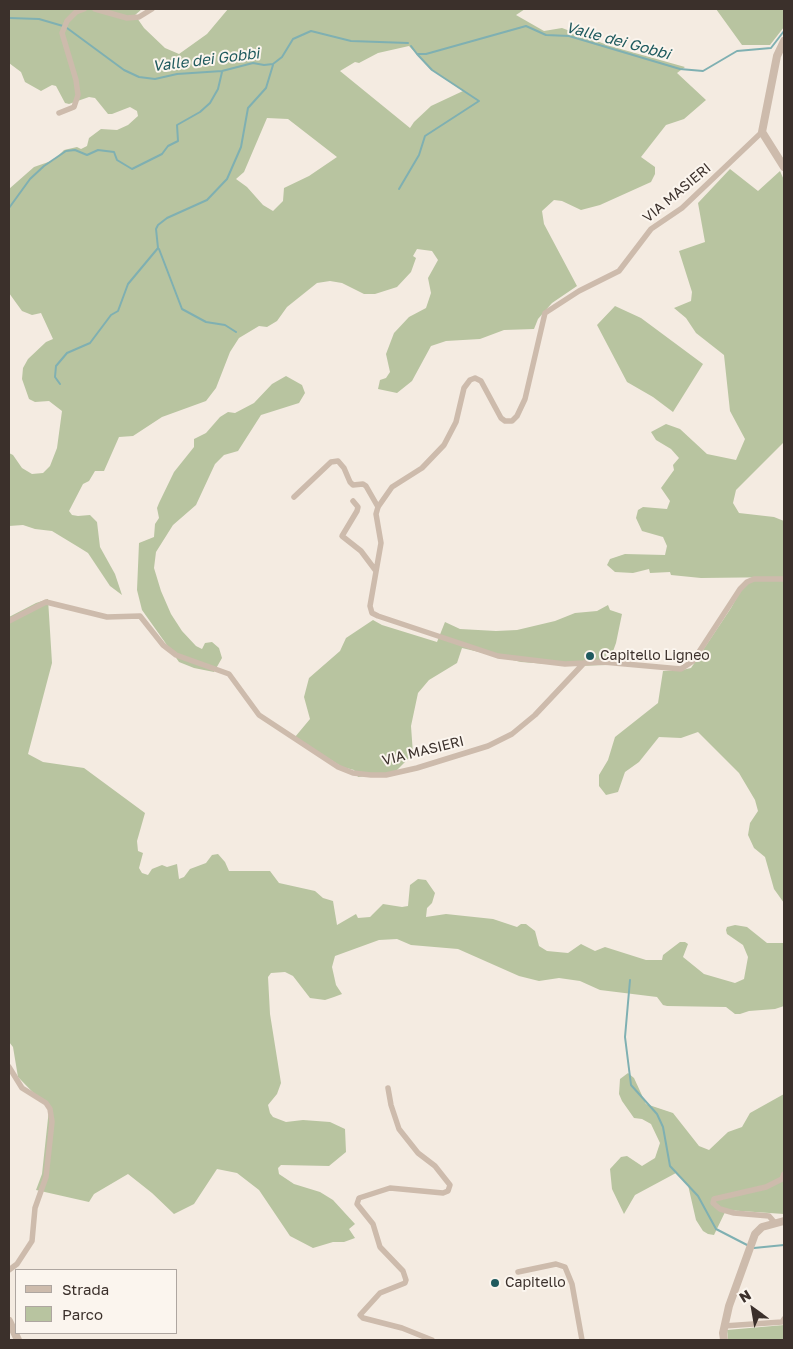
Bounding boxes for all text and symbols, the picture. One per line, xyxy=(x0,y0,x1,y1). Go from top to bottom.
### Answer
water label: Valle dei Gobbi xyxy=(564,18,672,64)
water label: Valle dei Gobbi xyxy=(152,45,260,75)
street label: VIA MASIERI xyxy=(640,160,714,226)
place label: Capitello Ligneo xyxy=(600,648,710,664)
marker: Capitello Ligneo xyxy=(584,650,596,662)
street label: VIA MASIERI xyxy=(380,733,466,769)
legend xyxy=(15,1269,178,1334)
place label: Capitello xyxy=(505,1275,566,1291)
marker: Capitello xyxy=(489,1277,501,1289)
text: Strada xyxy=(62,1280,109,1298)
north arrow xyxy=(728,1284,778,1334)
text: N xyxy=(736,1286,754,1306)
text: Parco xyxy=(62,1305,103,1323)

